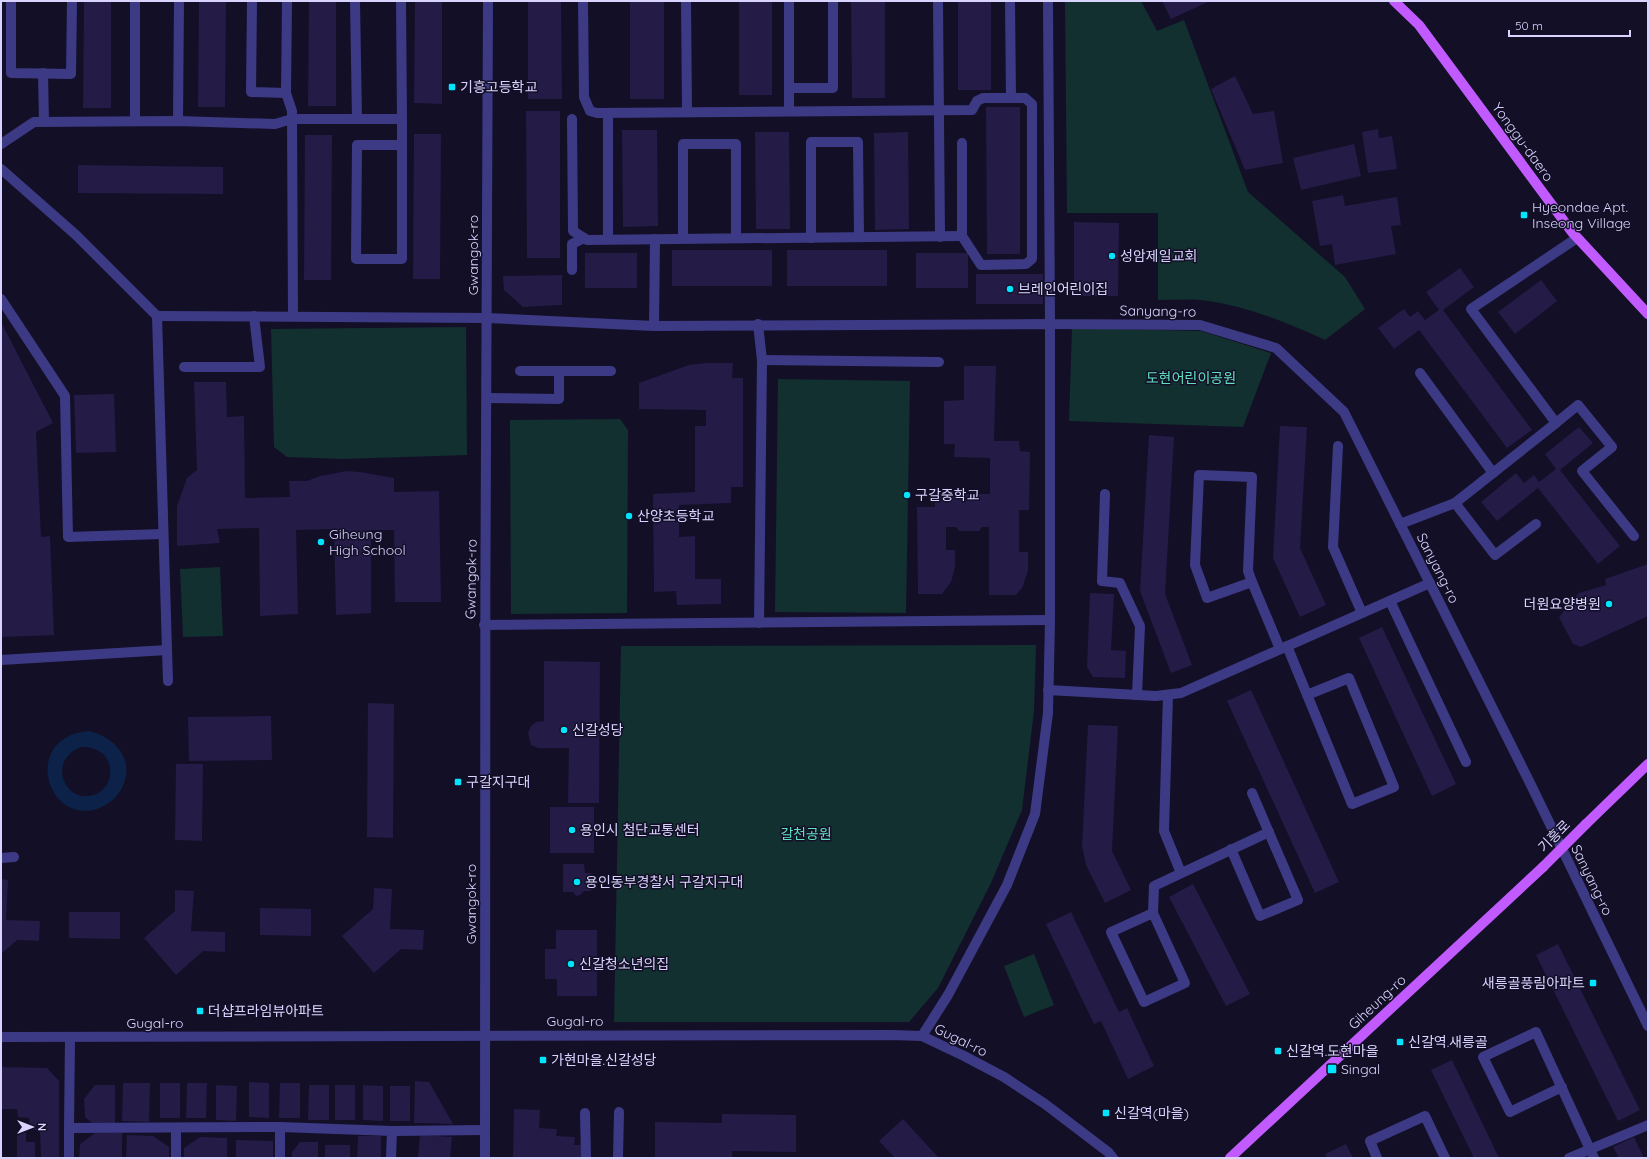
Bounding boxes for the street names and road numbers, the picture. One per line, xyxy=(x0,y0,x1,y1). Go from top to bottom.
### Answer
street label: Yonggu-daero xyxy=(1488,99,1558,185)
street label: Gwangok-ro xyxy=(464,215,482,295)
street label: Sanyang-ro xyxy=(1120,301,1196,321)
street label: Sanyang-ro xyxy=(1413,530,1463,606)
street label: Gwangok-ro xyxy=(461,539,481,619)
street label: 기흥로 xyxy=(1534,816,1574,856)
street label: Sanyang-ro xyxy=(1567,842,1617,918)
street label: Gwangok-ro xyxy=(462,864,480,944)
street label: Giheung-ro xyxy=(1344,971,1410,1033)
street label: Gugal-ro xyxy=(547,1012,603,1030)
street label: Gugal-ro xyxy=(127,1014,183,1032)
street label: Gugal-ro xyxy=(931,1019,991,1061)

